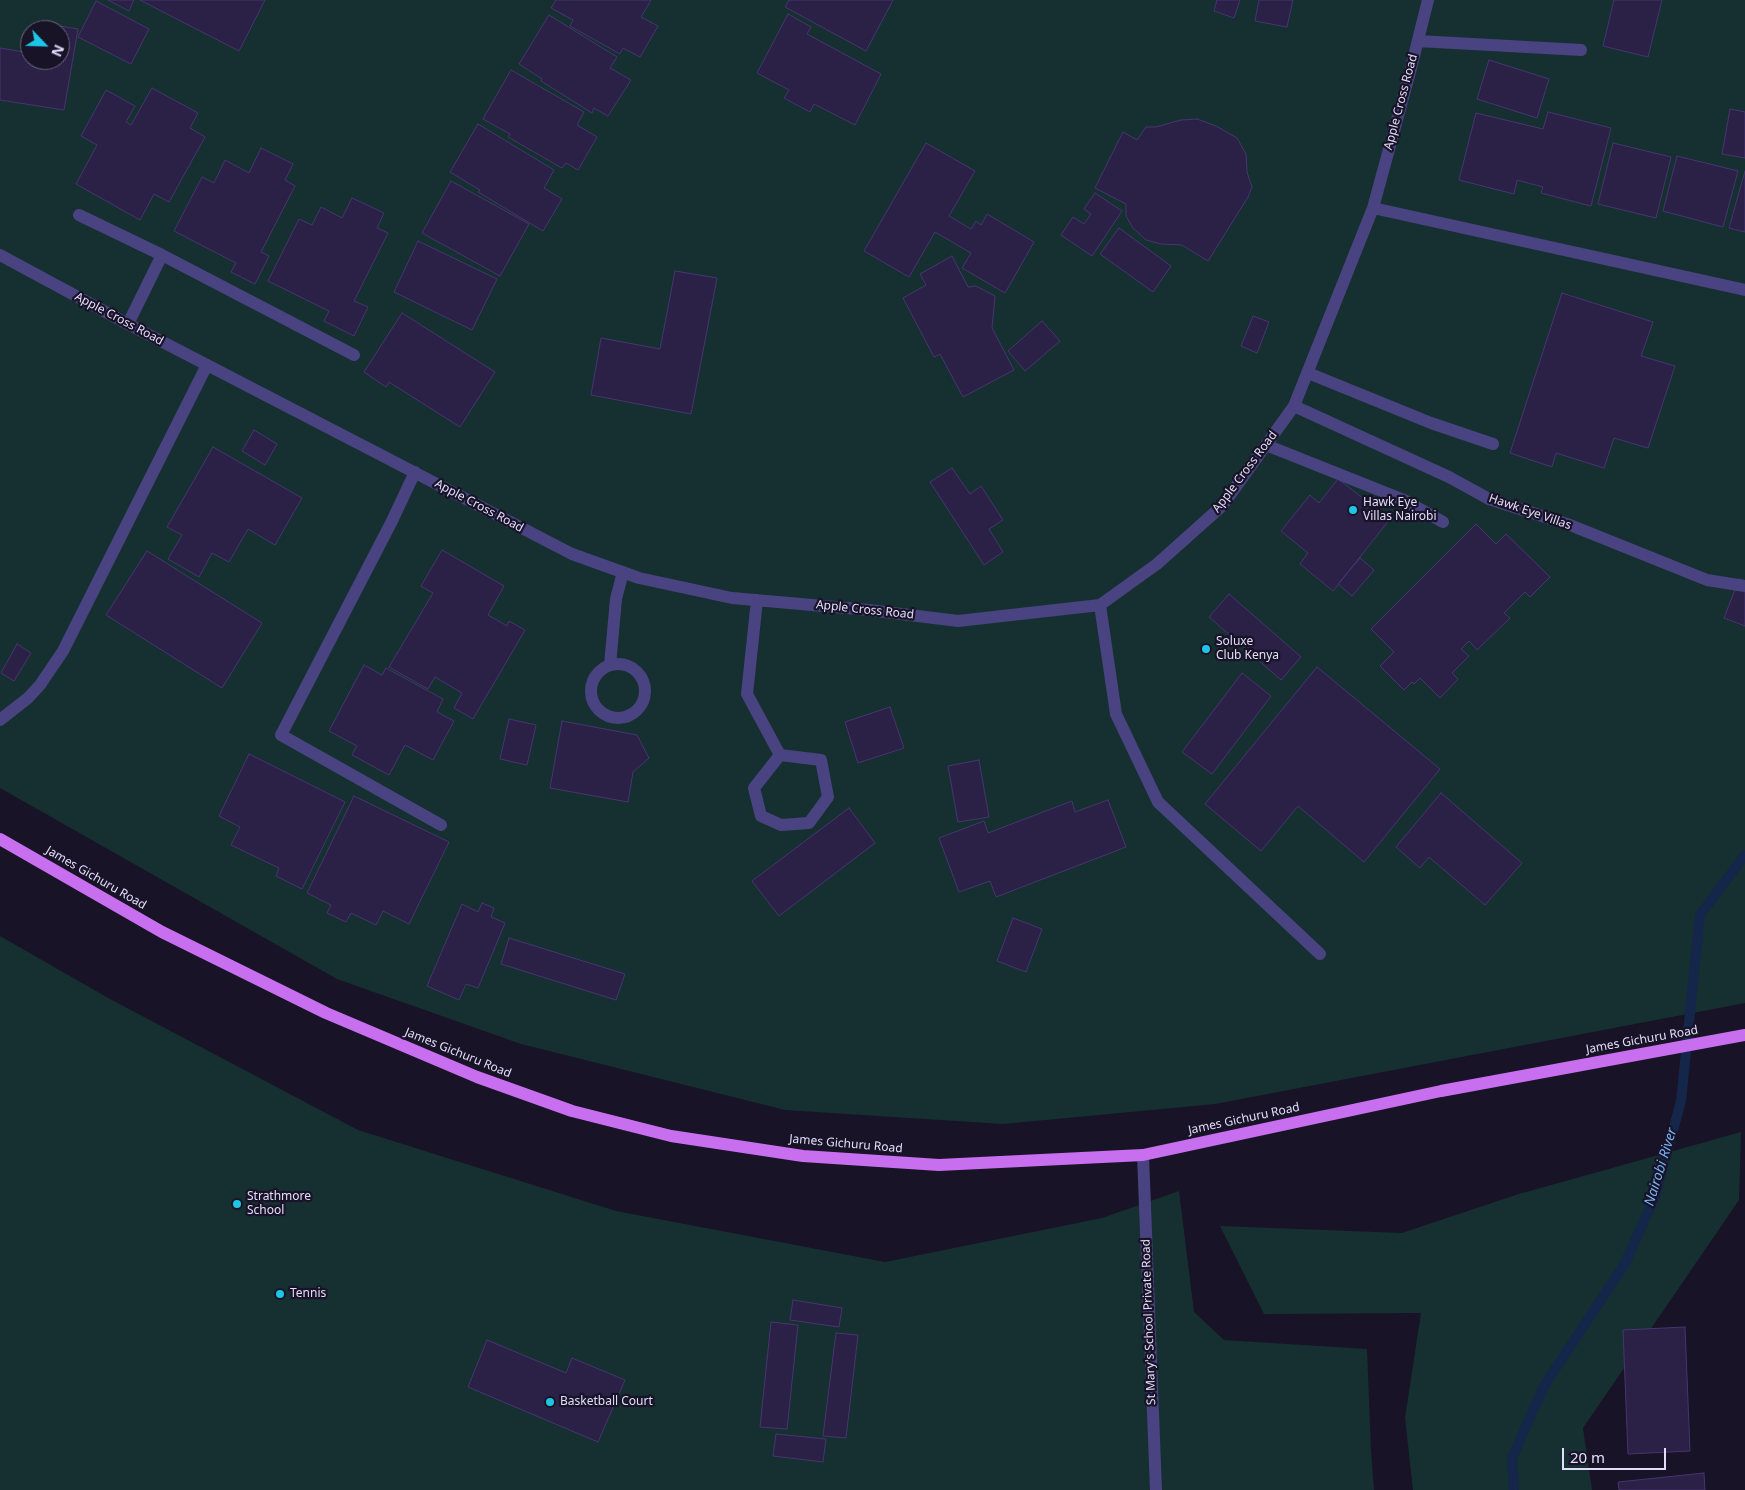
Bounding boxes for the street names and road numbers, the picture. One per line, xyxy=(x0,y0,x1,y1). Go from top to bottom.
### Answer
street label: Apple Cross Road xyxy=(1381,53,1421,151)
street label: Apple Cross Road xyxy=(72,290,166,348)
street label: Apple Cross Road xyxy=(1210,428,1280,516)
street label: Apple Cross Road xyxy=(432,477,526,535)
street label: Hawk Eye Villas xyxy=(1487,491,1573,533)
street label: Apple Cross Road xyxy=(815,598,915,622)
street label: James Gichuru Road xyxy=(43,843,149,913)
street label: James Gichuru Road xyxy=(1585,1023,1699,1057)
street label: James Gichuru Road xyxy=(403,1025,513,1081)
street label: James Gichuru Road xyxy=(1187,1100,1301,1138)
street label: James Gichuru Road xyxy=(789,1132,903,1156)
street label: St Mary's School Private Road xyxy=(1139,1239,1159,1405)

